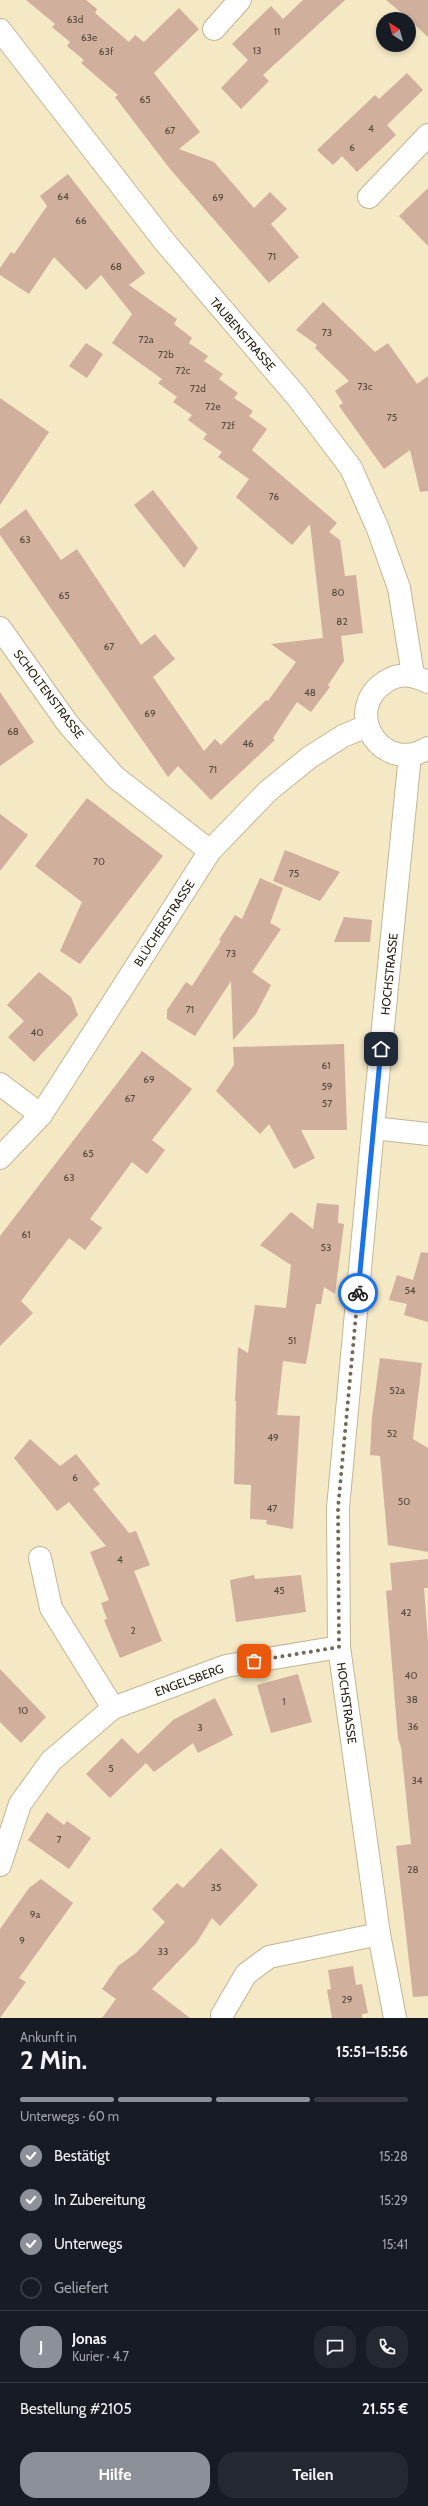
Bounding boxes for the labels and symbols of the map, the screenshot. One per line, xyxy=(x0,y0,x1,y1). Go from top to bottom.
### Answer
north arrow xyxy=(376,12,416,52)
house number: 63d xyxy=(67,13,83,26)
house number: 11 xyxy=(274,25,280,38)
house number: 63e xyxy=(81,31,97,44)
house number: 13 xyxy=(253,44,261,57)
house number: 63f xyxy=(99,45,114,58)
house number: 65 xyxy=(139,93,151,106)
house number: 4 xyxy=(368,122,374,135)
house number: 67 xyxy=(165,124,175,137)
house number: 6 xyxy=(349,141,355,154)
house number: 64 xyxy=(57,190,69,203)
house number: 69 xyxy=(212,191,224,204)
house number: 66 xyxy=(75,214,87,227)
house number: 71 xyxy=(268,250,276,263)
house number: 68 xyxy=(110,260,122,273)
street label: TAUBENSTRASSE xyxy=(207,294,279,374)
house number: 73 xyxy=(322,326,332,339)
house number: 72a xyxy=(138,333,154,346)
house number: 72b xyxy=(158,348,174,361)
house number: 72c xyxy=(176,364,191,377)
house number: 73c xyxy=(358,380,373,393)
house number: 72d xyxy=(190,382,206,395)
house number: 72e xyxy=(205,400,221,413)
house number: 75 xyxy=(387,411,397,424)
house number: 72f xyxy=(221,419,235,432)
house number: 76 xyxy=(269,490,280,503)
house number: 63 xyxy=(19,533,31,546)
house number: 80 xyxy=(331,586,345,599)
house number: 65 xyxy=(58,589,70,602)
house number: 82 xyxy=(336,615,348,628)
house number: 67 xyxy=(104,640,114,653)
street label: SCHOLTENSTRASSE xyxy=(11,647,88,742)
house number: 48 xyxy=(304,686,316,699)
house number: 69 xyxy=(144,707,156,720)
house number: 68 xyxy=(7,725,19,738)
house number: 46 xyxy=(242,737,254,750)
house number: 71 xyxy=(209,763,217,776)
house number: 70 xyxy=(93,855,105,868)
house number: 75 xyxy=(289,867,299,880)
street label: BLÜCHERSTRASSE xyxy=(130,877,198,969)
street label: HOCHSTRASSE xyxy=(377,932,401,1016)
house number: 73 xyxy=(226,947,236,960)
house number: 71 xyxy=(186,1003,194,1016)
house number: 40 xyxy=(31,1026,43,1039)
pin xyxy=(364,1032,398,1066)
house number: 61 xyxy=(322,1059,330,1072)
house number: 69 xyxy=(143,1073,155,1086)
house number: 59 xyxy=(321,1080,333,1093)
house number: 67 xyxy=(125,1092,135,1105)
house number: 57 xyxy=(322,1097,332,1110)
house number: 65 xyxy=(82,1147,94,1160)
house number: 63 xyxy=(63,1171,75,1184)
house number: 61 xyxy=(22,1228,30,1241)
house number: 53 xyxy=(321,1241,331,1254)
courier xyxy=(338,1273,378,1313)
house number: 54 xyxy=(404,1284,416,1297)
house number: 51 xyxy=(288,1334,296,1347)
house number: 52a xyxy=(389,1384,405,1397)
house number: 52 xyxy=(387,1427,397,1440)
house number: 49 xyxy=(267,1431,279,1444)
house number: 6 xyxy=(72,1471,78,1484)
house number: 50 xyxy=(398,1495,410,1508)
house number: 47 xyxy=(267,1502,277,1515)
house number: 4 xyxy=(117,1553,123,1566)
house number: 45 xyxy=(273,1584,285,1597)
house number: 42 xyxy=(400,1606,412,1619)
house number: 2 xyxy=(130,1624,136,1637)
pin xyxy=(237,1644,271,1678)
street label: ENGELSBERG xyxy=(153,1661,225,1699)
street label: HOCHSTRASSE xyxy=(334,1661,360,1745)
house number: 40 xyxy=(405,1669,417,1682)
house number: 38 xyxy=(406,1693,418,1706)
house number: 1 xyxy=(282,1695,286,1708)
house number: 10 xyxy=(18,1704,28,1717)
house number: 36 xyxy=(407,1720,419,1733)
house number: 3 xyxy=(197,1721,203,1734)
house number: 5 xyxy=(108,1762,114,1775)
house number: 34 xyxy=(411,1774,423,1787)
house number: 7 xyxy=(56,1833,62,1846)
house number: 28 xyxy=(407,1863,419,1876)
house number: 35 xyxy=(211,1881,221,1894)
house number: 9a xyxy=(30,1908,40,1921)
house number: 9 xyxy=(19,1934,25,1947)
house number: 33 xyxy=(158,1945,168,1958)
house number: 29 xyxy=(342,1993,353,2006)

